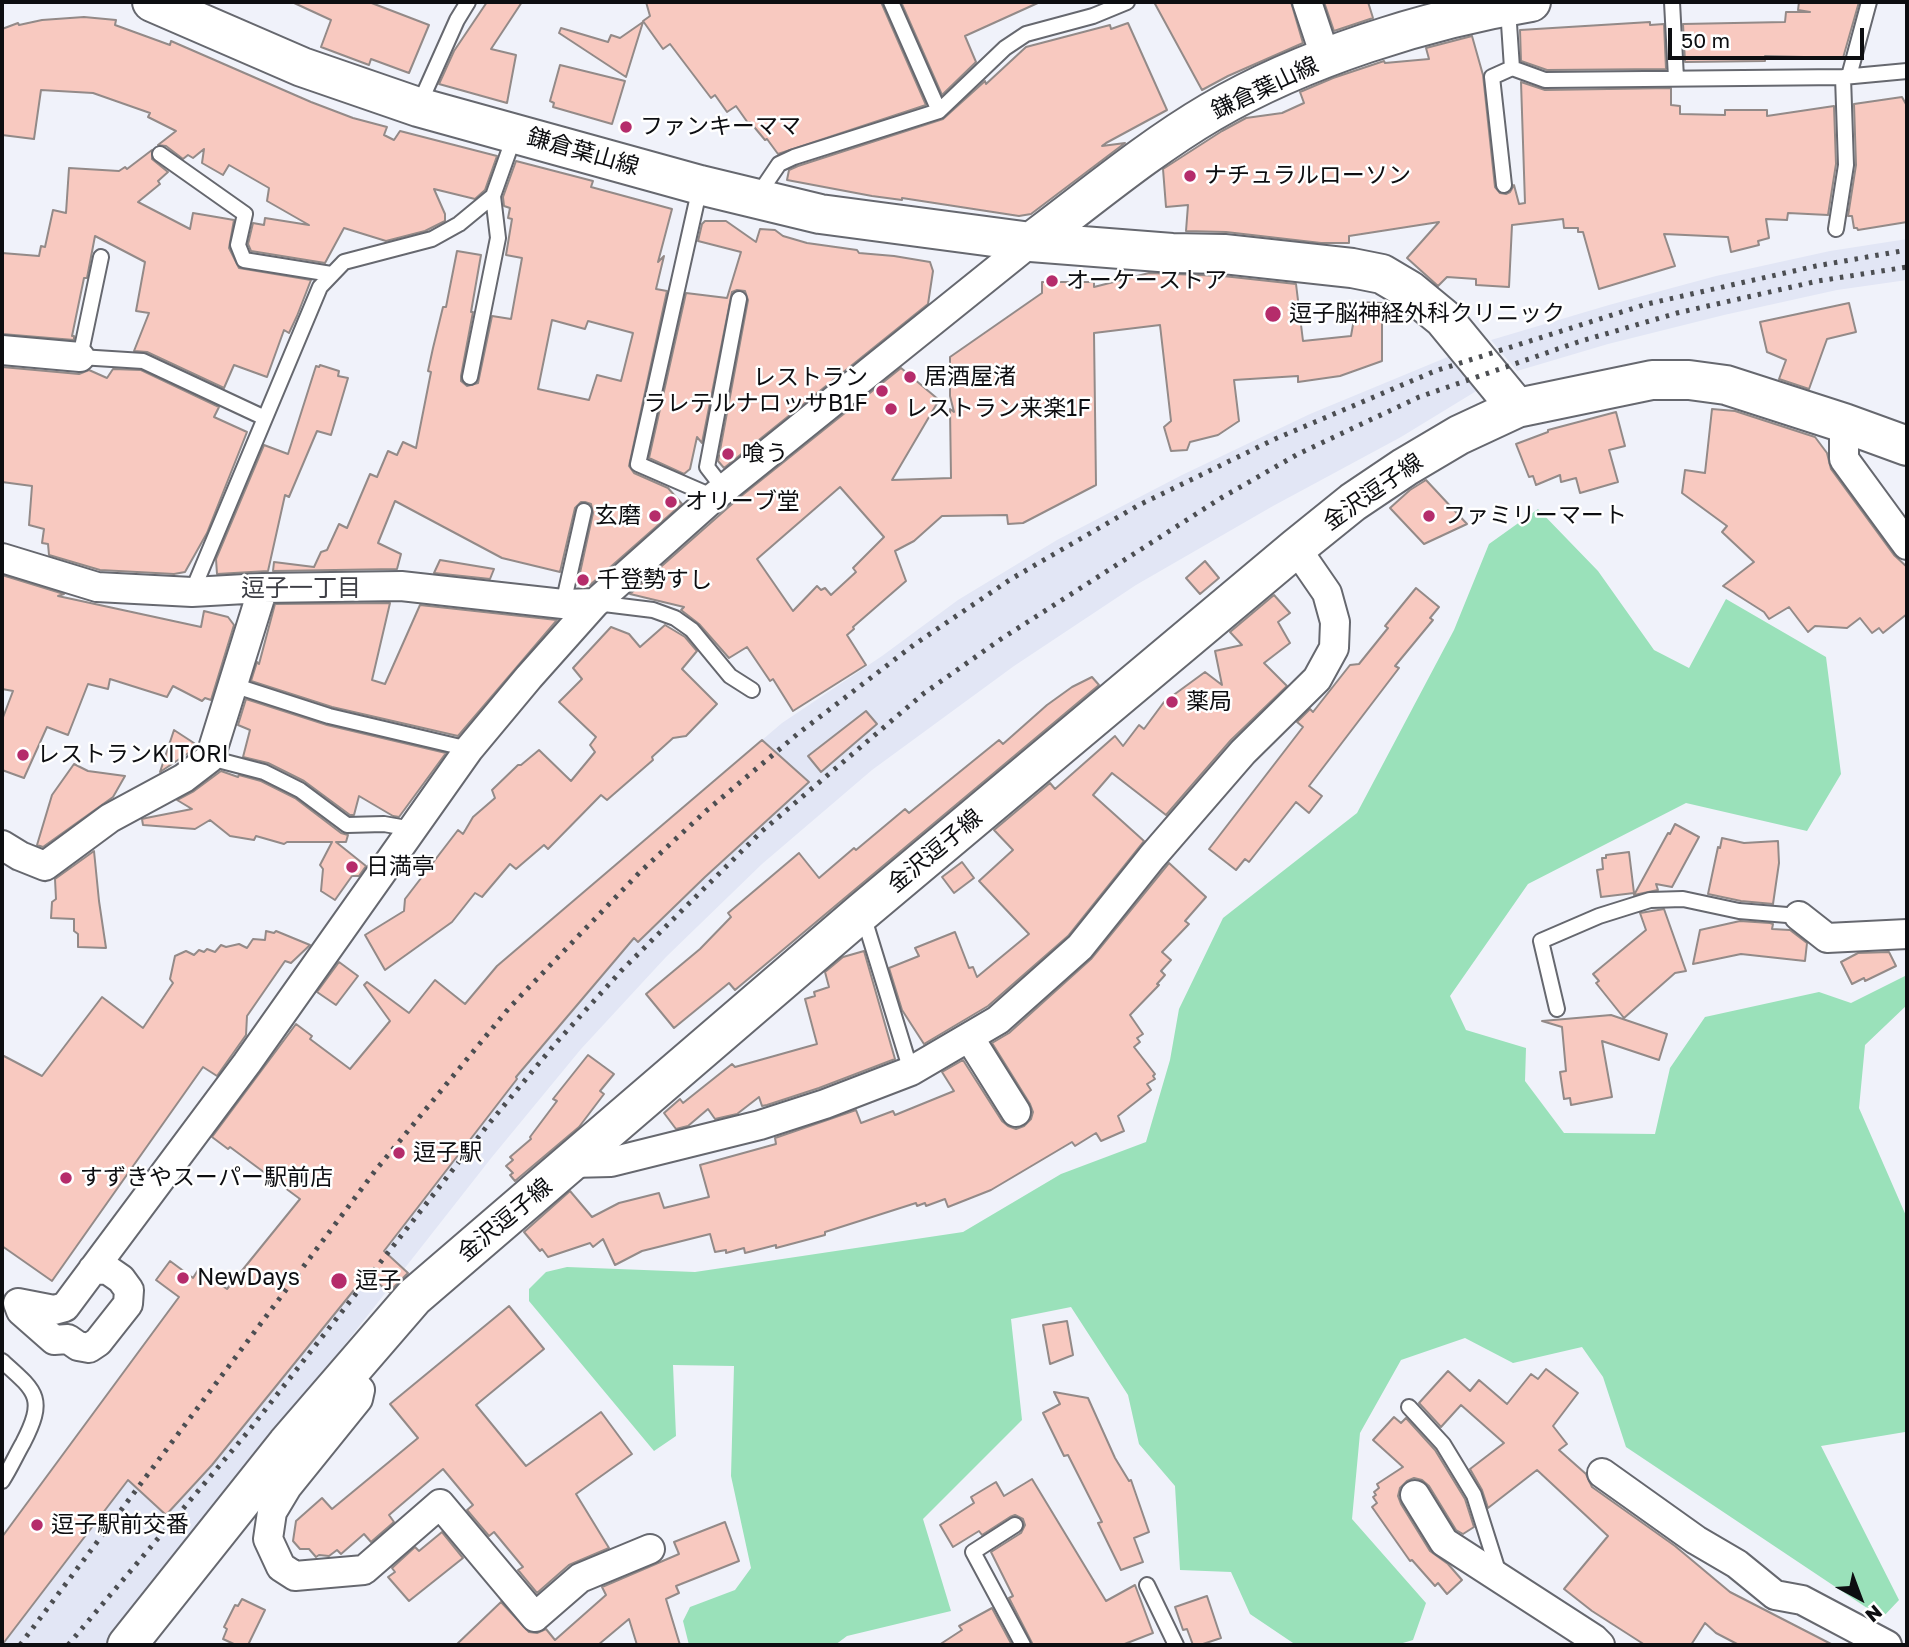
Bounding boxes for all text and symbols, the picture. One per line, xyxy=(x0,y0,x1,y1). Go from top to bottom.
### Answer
scale bar xyxy=(1671,14,1867,58)
text: 50 m xyxy=(1681,27,1730,53)
street label: 鎌倉葉山線 xyxy=(1207,51,1323,125)
place label: ファンキーママ xyxy=(640,113,801,141)
marker: ファンキーママ xyxy=(618,119,634,135)
street label: 鎌倉葉山線 xyxy=(524,123,642,181)
place label: ナチュラルローソン xyxy=(1204,162,1411,190)
marker: ナチュラルローソン xyxy=(1182,168,1198,184)
place label: オーケーストア xyxy=(1066,267,1227,295)
marker: オーケーストア xyxy=(1044,273,1060,289)
place label: 逗子脳神経外科クリニック xyxy=(1289,300,1565,328)
marker: 逗子脳神経外科クリニック xyxy=(1263,304,1283,324)
place label: 居酒屋渚 xyxy=(924,363,1016,391)
place label: レストラン ラレテルナロッサB1F xyxy=(644,364,868,418)
marker: 居酒屋渚 xyxy=(902,369,918,385)
marker: レストラン ラレテルナロッサB1F xyxy=(874,383,890,399)
place label: レストラン来楽1F xyxy=(905,395,1091,423)
marker: レストラン来楽1F xyxy=(883,401,899,417)
place label: 喰う xyxy=(742,440,788,468)
marker: 喰う xyxy=(720,446,736,462)
street label: 金沢逗子線 xyxy=(1318,448,1428,536)
place label: オリーブ堂 xyxy=(685,488,800,516)
marker: オリーブ堂 xyxy=(663,494,679,510)
place label: 玄磨 xyxy=(595,502,641,530)
place label: ファミリーマート xyxy=(1443,502,1627,530)
marker: 玄磨 xyxy=(647,508,663,524)
marker: ファミリーマート xyxy=(1421,508,1437,524)
place label: 千登勢すし xyxy=(597,566,712,594)
marker: 千登勢すし xyxy=(575,572,591,588)
district label: 逗子一丁目 xyxy=(241,574,361,602)
place label: 薬局 xyxy=(1186,688,1232,716)
marker: 薬局 xyxy=(1164,694,1180,710)
place label: レストランKITORI xyxy=(37,741,229,769)
marker: レストランKITORI xyxy=(15,747,31,763)
street label: 金沢逗子線 xyxy=(882,803,988,899)
place label: 日満亭 xyxy=(366,853,435,881)
marker: 日満亭 xyxy=(344,859,360,875)
place label: 逗子駅 xyxy=(413,1139,482,1167)
marker: 逗子駅 xyxy=(391,1145,407,1161)
place label: すずきやスーパー駅前店 xyxy=(80,1164,333,1192)
marker: すずきやスーパー駅前店 xyxy=(58,1170,74,1186)
street label: 金沢逗子線 xyxy=(452,1172,558,1268)
place label: NewDays xyxy=(197,1264,300,1292)
place label: 逗子 xyxy=(355,1267,401,1295)
marker: NewDays xyxy=(175,1270,191,1286)
marker: 逗子 xyxy=(329,1271,349,1291)
place label: 逗子駅前交番 xyxy=(51,1511,189,1539)
marker: 逗子駅前交番 xyxy=(29,1517,45,1533)
north arrow xyxy=(1825,1563,1895,1633)
text: N xyxy=(1861,1601,1887,1628)

